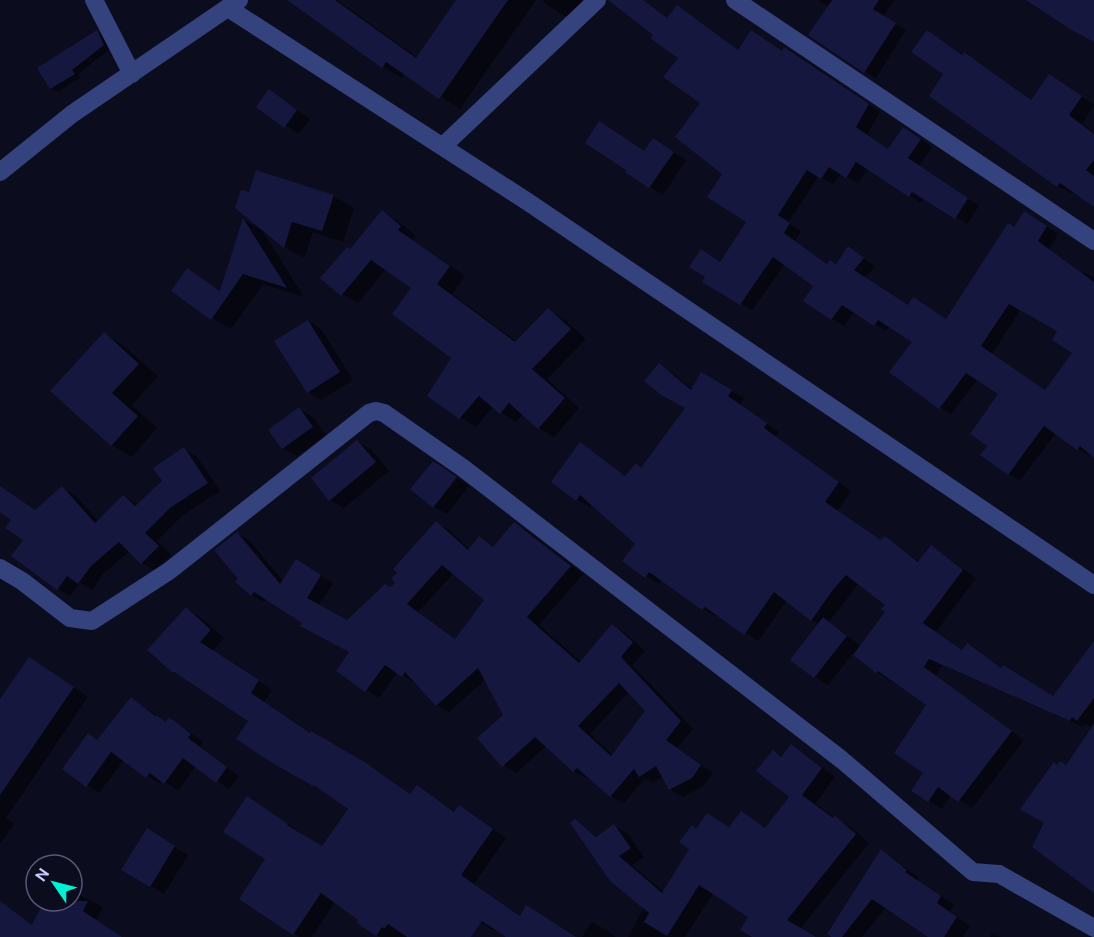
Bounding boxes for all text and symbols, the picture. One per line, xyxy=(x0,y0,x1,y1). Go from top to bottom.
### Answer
north arrow xyxy=(24,853,84,913)
text: N xyxy=(31,864,53,884)

